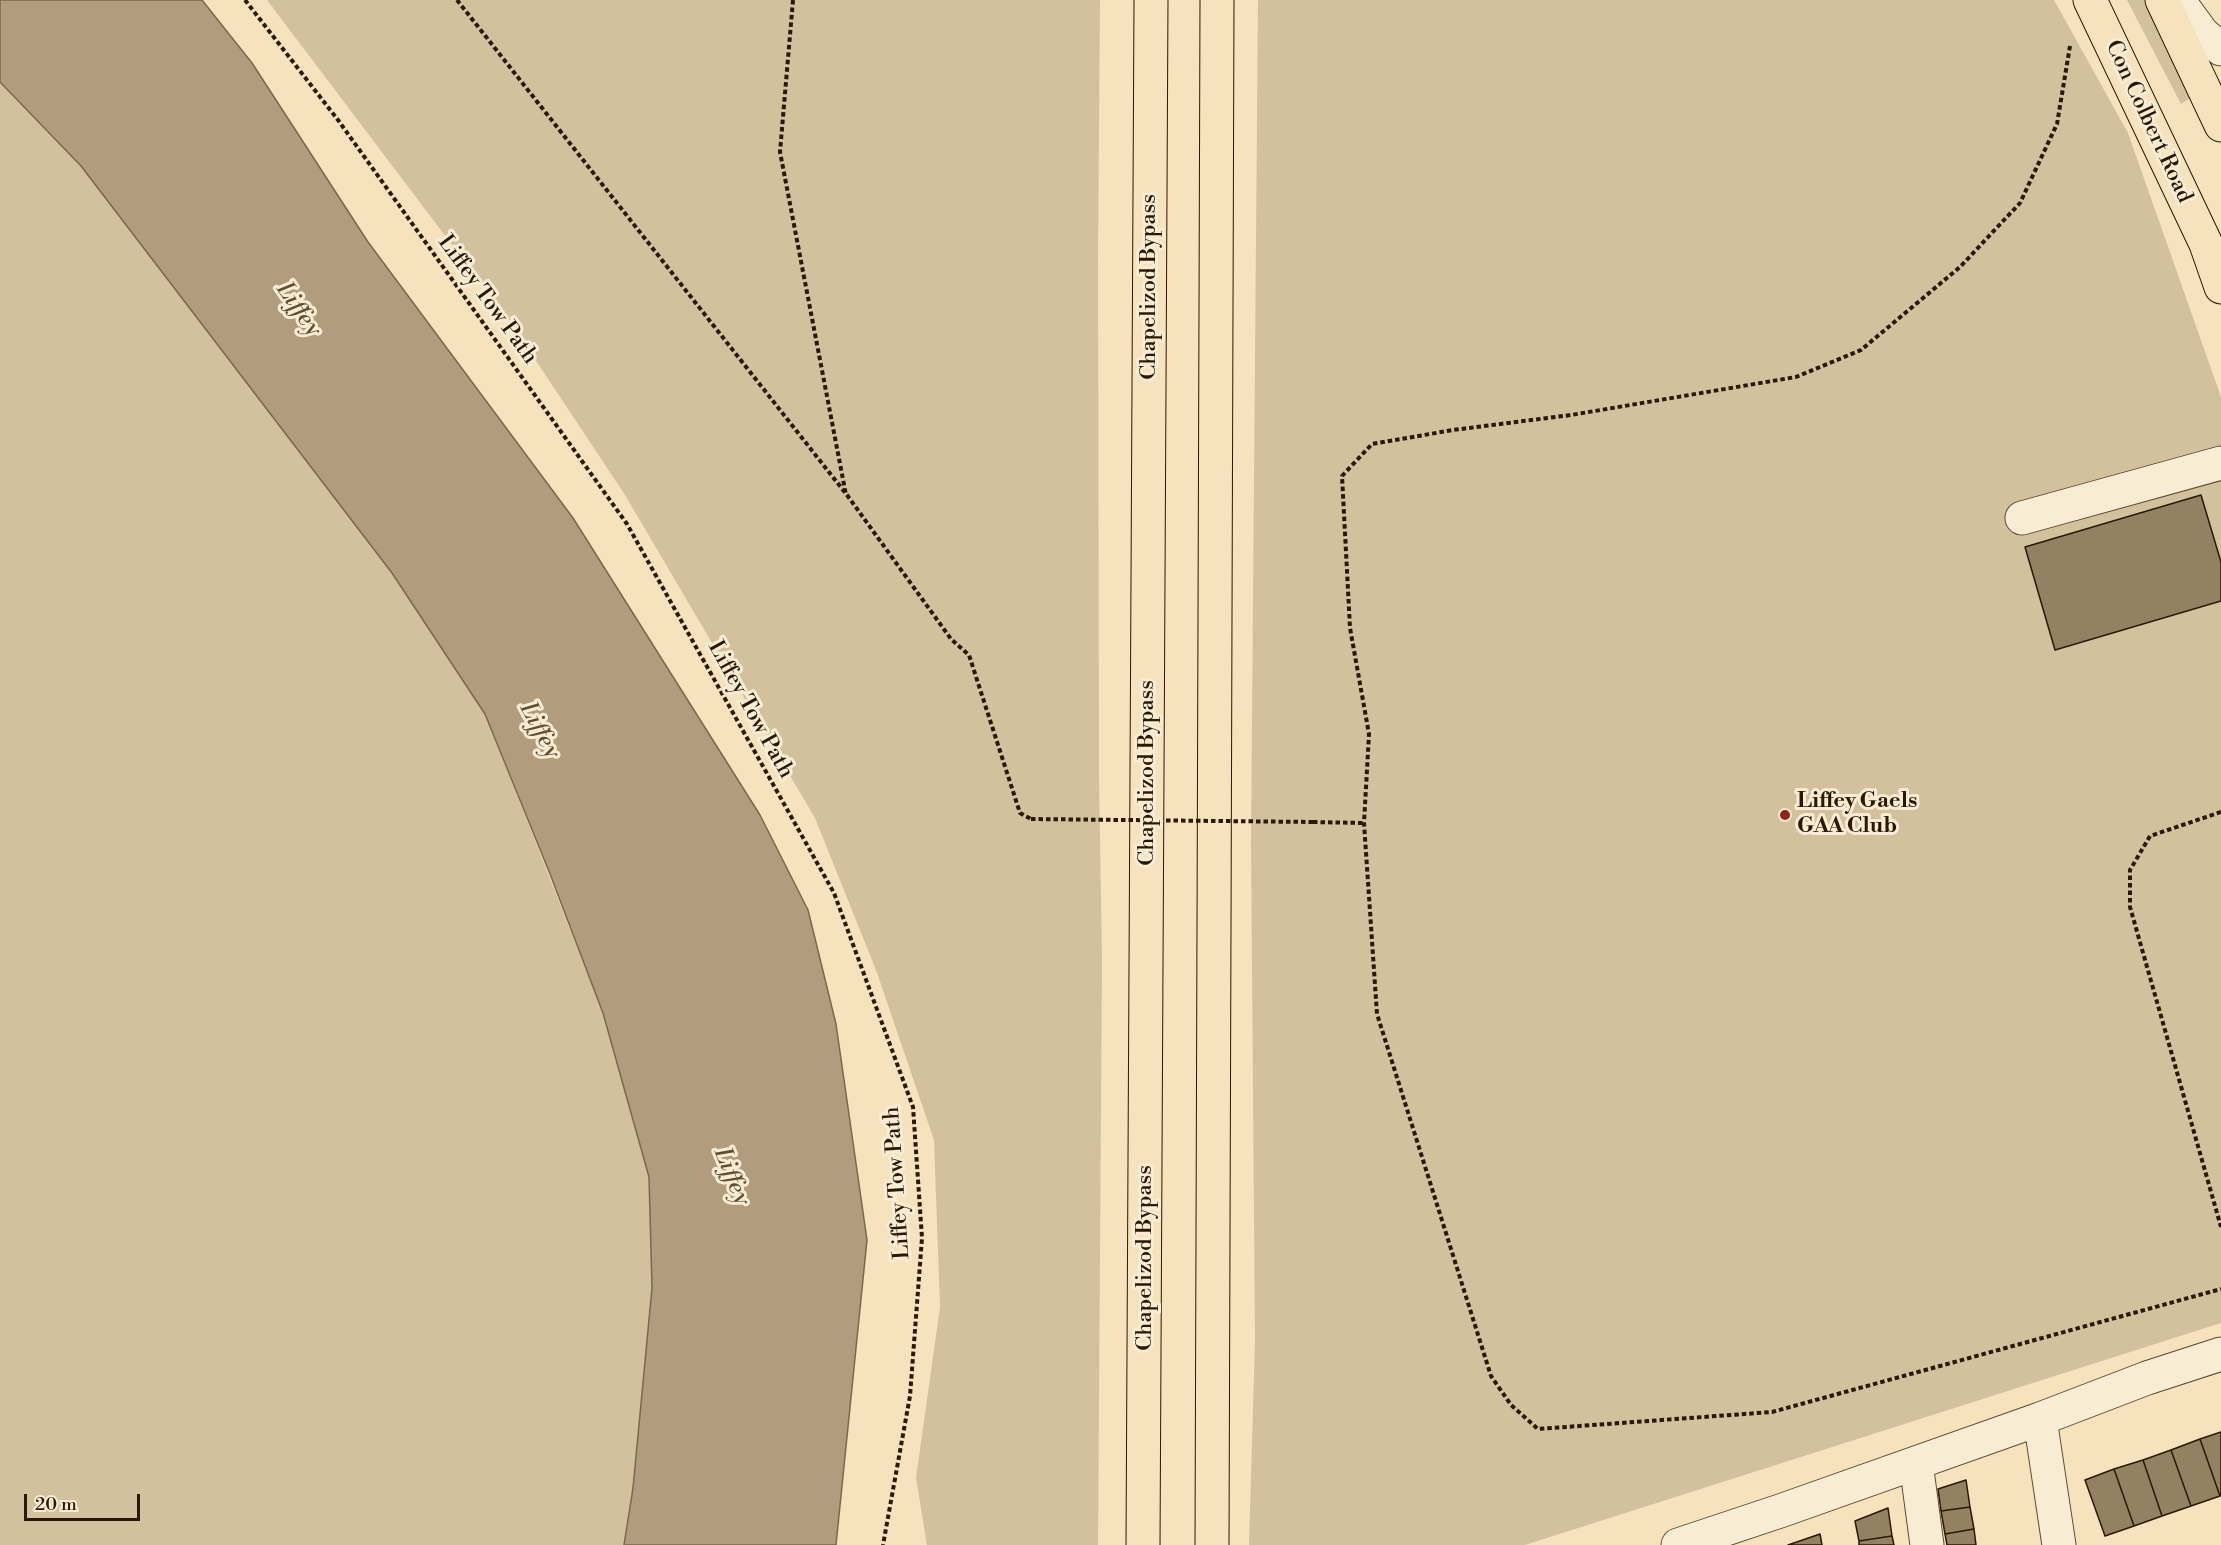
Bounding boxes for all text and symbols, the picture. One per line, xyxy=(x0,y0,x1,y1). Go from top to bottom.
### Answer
street label: Con Colbert Road xyxy=(2099,37,2197,207)
street label: Chapelizod Bypass xyxy=(1137,194,1163,380)
street label: Liffey Tow Path xyxy=(431,230,543,370)
water label: Liffey xyxy=(269,277,327,343)
street label: Liffey Tow Path xyxy=(701,637,799,783)
street label: Chapelizod Bypass xyxy=(1135,680,1161,866)
water label: Liffey xyxy=(512,698,566,764)
place label: Liffey Gaels GAA Club xyxy=(1797,789,1917,840)
marker: Liffey Gaels GAA Club xyxy=(1778,808,1792,822)
street label: Liffey Tow Path xyxy=(879,1106,917,1260)
water label: Liffey xyxy=(706,1144,756,1210)
street label: Chapelizod Bypass xyxy=(1133,1165,1159,1351)
scale bar xyxy=(27,1482,142,1520)
text: 20 m xyxy=(35,1493,77,1516)

